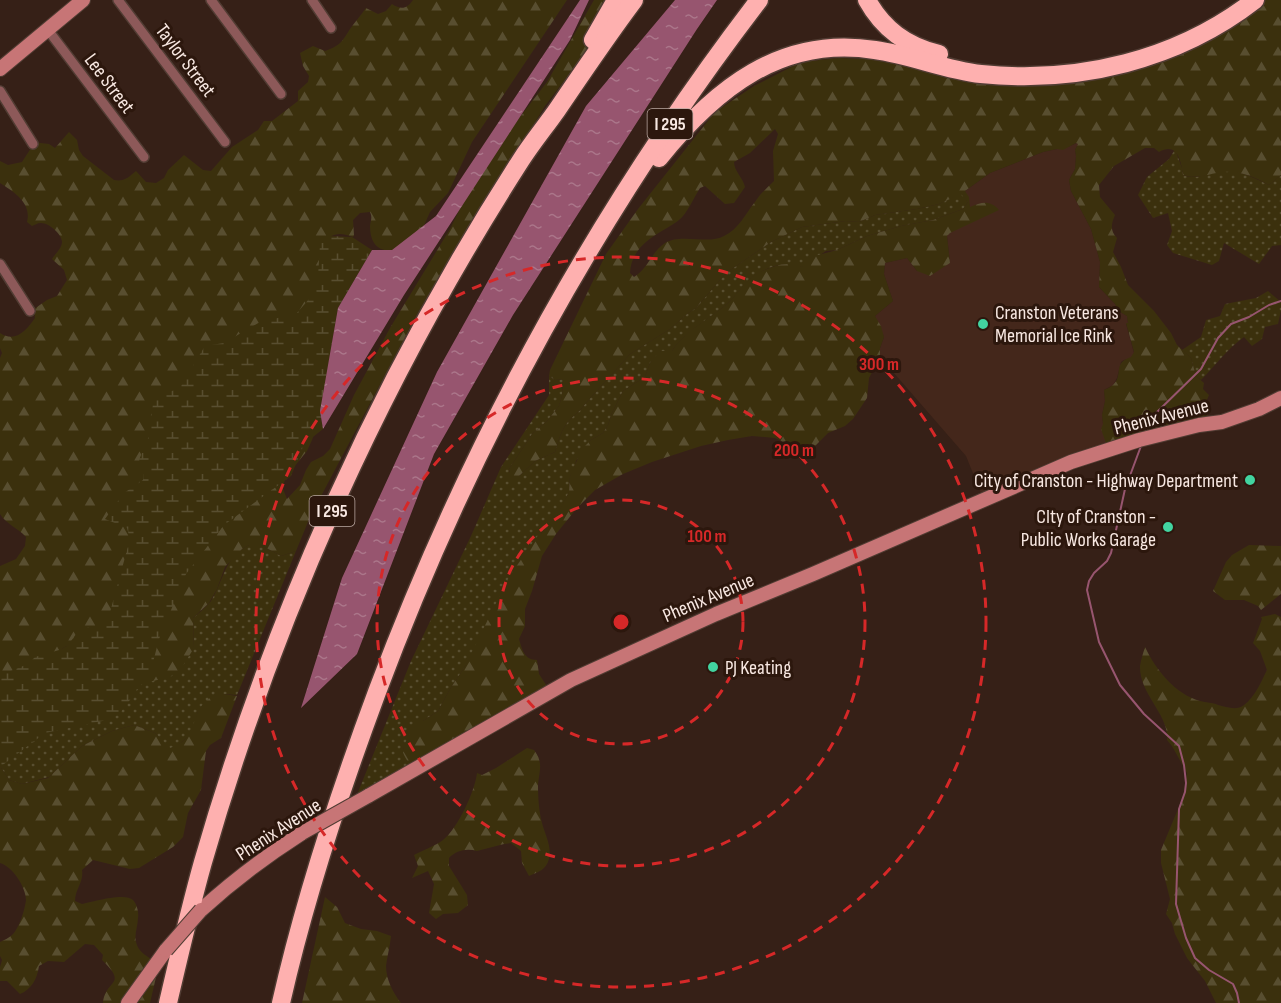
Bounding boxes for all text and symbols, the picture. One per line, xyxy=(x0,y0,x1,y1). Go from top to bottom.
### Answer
street label: Taylor Street xyxy=(150,19,220,102)
street label: Lee Street xyxy=(79,49,139,118)
road number: I 295 xyxy=(648,109,692,139)
place label: Cranston Veterans Memorial Ice Rink xyxy=(995,301,1119,348)
marker: Cranston Veterans Memorial Ice Rink xyxy=(976,317,990,331)
text: 300 m xyxy=(859,354,899,375)
street label: Phenix Avenue xyxy=(1111,394,1211,440)
text: 200 m xyxy=(774,440,814,461)
place label: City of Cranston - Highway Department xyxy=(974,469,1238,493)
marker: City of Cranston - Highway Department xyxy=(1243,473,1257,487)
road number: I 295 xyxy=(310,496,354,526)
place label: CIty of Cranston - Public Works Garage xyxy=(1021,505,1156,552)
marker: CIty of Cranston - Public Works Garage xyxy=(1161,520,1175,534)
text: 100 m xyxy=(688,526,727,547)
street label: Phenix Avenue xyxy=(659,568,758,628)
centre of rings xyxy=(611,612,631,632)
place label: PJ Keating xyxy=(725,656,791,680)
marker: PJ Keating xyxy=(706,660,720,674)
street label: Phenix Avenue xyxy=(231,793,326,866)

